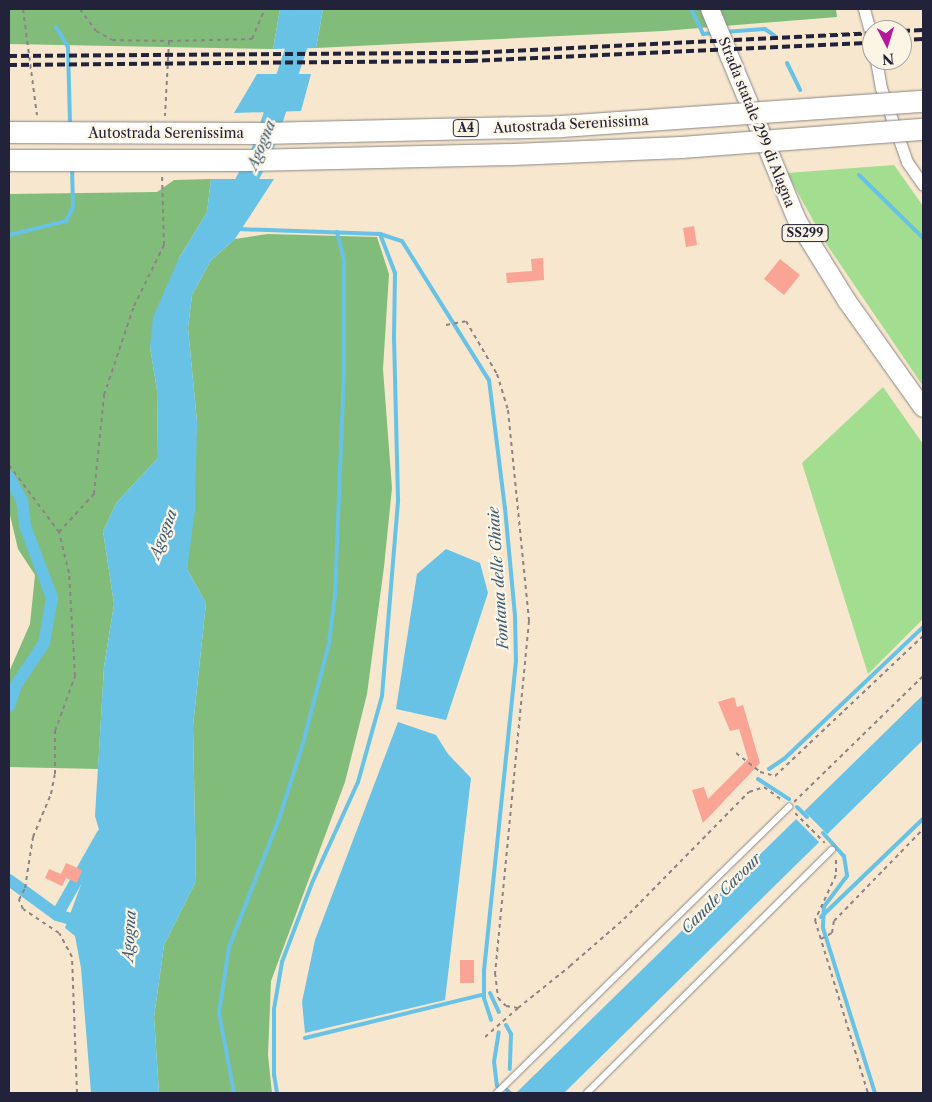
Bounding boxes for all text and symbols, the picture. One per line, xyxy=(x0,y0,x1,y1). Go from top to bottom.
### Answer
north arrow xyxy=(862,20,912,70)
street label: Strada statale 299 di Alagna xyxy=(715,34,799,210)
text: N xyxy=(881,49,895,68)
street label: Autostrada Serenissima xyxy=(493,112,649,136)
water label: Agogna xyxy=(243,118,279,172)
road number: A4 xyxy=(452,119,480,138)
street label: Autostrada Serenissima xyxy=(88,125,244,141)
road number: SS299 xyxy=(781,224,829,242)
water label: Fontana delle Ghiaie xyxy=(484,506,512,650)
water label: Agogna xyxy=(145,507,181,561)
water label: Canale Cavour xyxy=(677,849,765,937)
water label: Agogna xyxy=(119,910,139,962)

